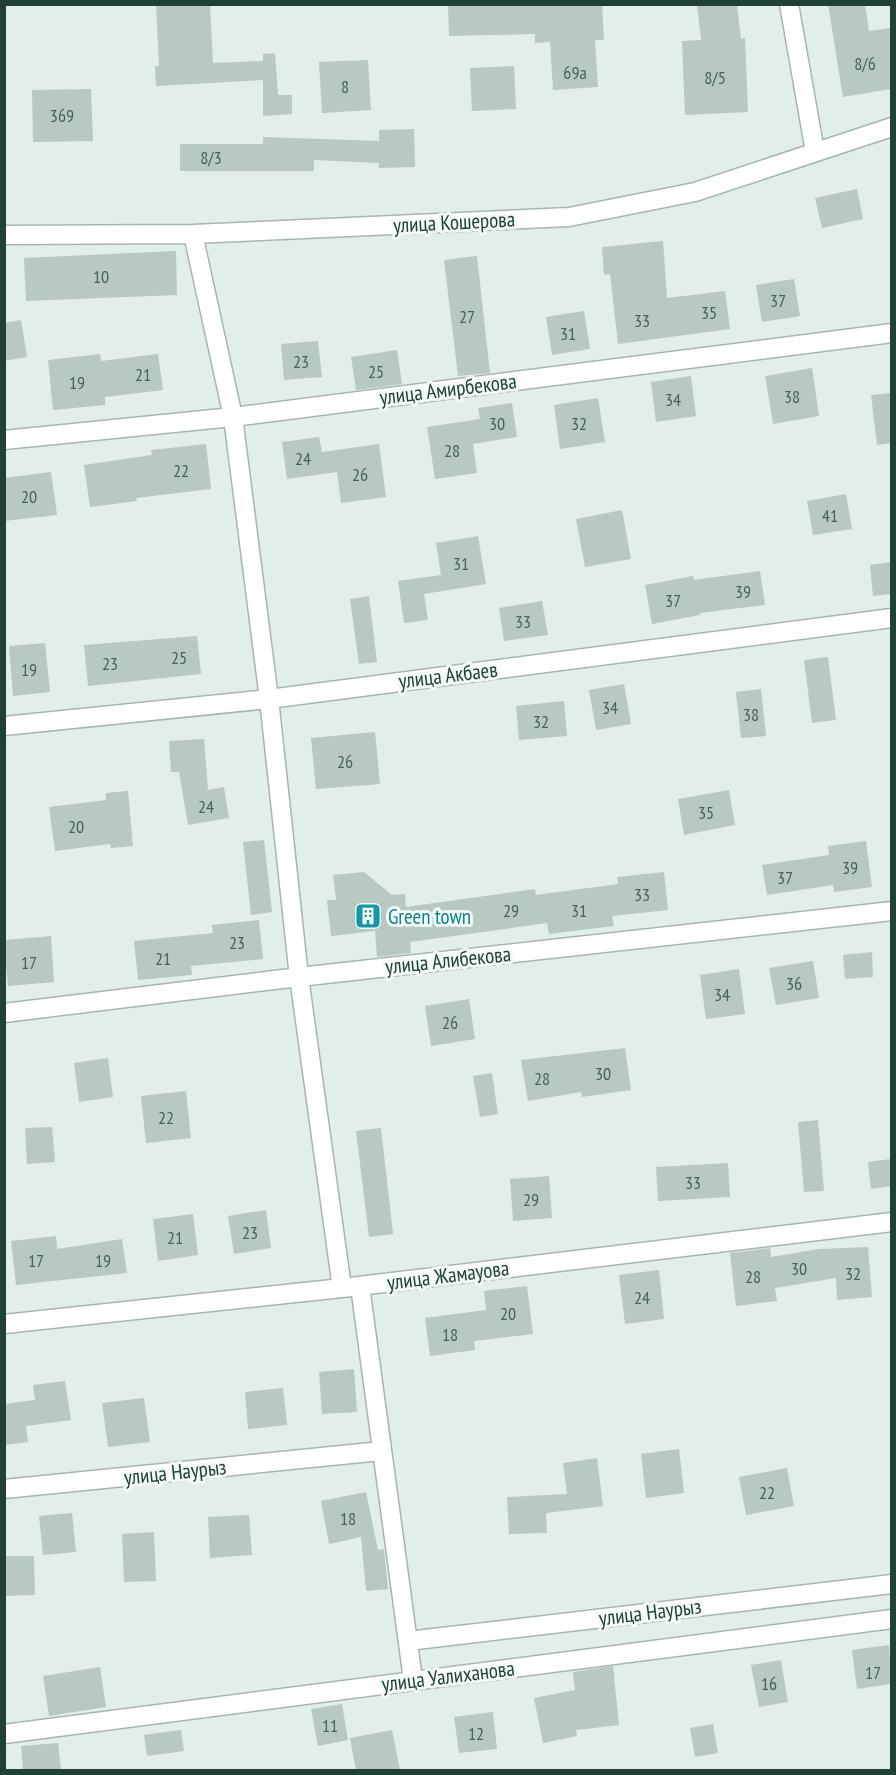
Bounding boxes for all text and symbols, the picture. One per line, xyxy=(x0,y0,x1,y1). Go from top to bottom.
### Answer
house number: 8/6 xyxy=(854,52,876,75)
house number: 69а xyxy=(563,61,587,84)
house number: 8/5 xyxy=(704,66,726,89)
house number: 8 xyxy=(341,75,349,98)
house number: 369 xyxy=(50,104,74,127)
house number: 8/3 xyxy=(200,146,222,169)
street label: улица Кошерова xyxy=(392,205,516,239)
house number: 10 xyxy=(93,265,109,288)
house number: 37 xyxy=(770,289,786,312)
house number: 35 xyxy=(701,301,717,324)
house number: 27 xyxy=(459,305,475,328)
house number: 33 xyxy=(634,309,650,332)
house number: 31 xyxy=(560,322,576,345)
house number: 23 xyxy=(293,350,309,373)
house number: 25 xyxy=(368,360,384,383)
house number: 21 xyxy=(135,363,151,386)
street label: улица Амирбекова xyxy=(378,367,518,411)
house number: 19 xyxy=(69,371,85,394)
house number: 38 xyxy=(784,385,800,408)
house number: 34 xyxy=(665,388,681,411)
house number: 30 xyxy=(489,412,505,435)
house number: 32 xyxy=(571,412,587,435)
house number: 28 xyxy=(444,439,460,462)
house number: 24 xyxy=(295,447,311,470)
house number: 22 xyxy=(173,459,189,482)
house number: 26 xyxy=(352,463,368,486)
house number: 20 xyxy=(21,485,37,508)
house number: 41 xyxy=(822,504,838,527)
house number: 31 xyxy=(453,552,469,575)
house number: 39 xyxy=(735,580,751,603)
house number: 37 xyxy=(665,589,681,612)
house number: 33 xyxy=(515,610,531,633)
house number: 25 xyxy=(171,646,187,669)
house number: 23 xyxy=(102,652,118,675)
street label: улица Акбаев xyxy=(397,656,499,694)
house number: 19 xyxy=(21,658,37,681)
house number: 34 xyxy=(602,696,618,719)
house number: 38 xyxy=(743,703,759,726)
house number: 32 xyxy=(533,710,549,733)
house number: 26 xyxy=(337,750,353,773)
house number: 24 xyxy=(198,795,214,818)
house number: 35 xyxy=(698,801,714,824)
house number: 20 xyxy=(68,815,84,838)
house number: 39 xyxy=(842,856,858,879)
house number: 37 xyxy=(777,866,793,889)
house number: 33 xyxy=(634,883,650,906)
house number: 29 xyxy=(503,899,519,922)
house number: 31 xyxy=(571,899,587,922)
building icon: Green town xyxy=(353,901,383,931)
place label: Green town xyxy=(388,903,471,930)
house number: 23 xyxy=(229,931,245,954)
street label: улица Алибекова xyxy=(384,940,512,980)
house number: 21 xyxy=(155,947,171,970)
house number: 17 xyxy=(21,951,37,974)
house number: 36 xyxy=(786,972,802,995)
house number: 34 xyxy=(714,983,730,1006)
house number: 26 xyxy=(442,1011,458,1034)
house number: 30 xyxy=(595,1062,611,1085)
house number: 28 xyxy=(534,1067,550,1090)
house number: 22 xyxy=(158,1106,174,1129)
house number: 33 xyxy=(685,1171,701,1194)
house number: 29 xyxy=(523,1188,539,1211)
house number: 23 xyxy=(242,1221,258,1244)
house number: 21 xyxy=(167,1226,183,1249)
house number: 17 xyxy=(28,1249,44,1272)
house number: 19 xyxy=(95,1249,111,1272)
street label: улица Жамауова xyxy=(385,1254,511,1296)
house number: 30 xyxy=(791,1257,807,1280)
house number: 32 xyxy=(845,1262,861,1285)
house number: 28 xyxy=(745,1265,761,1288)
house number: 24 xyxy=(634,1286,650,1309)
house number: 20 xyxy=(500,1302,516,1325)
house number: 18 xyxy=(442,1323,458,1346)
street label: улица Наурыз xyxy=(122,1453,228,1491)
house number: 22 xyxy=(759,1481,775,1504)
house number: 18 xyxy=(340,1507,356,1530)
street label: улица Наурыз xyxy=(597,1592,703,1632)
street label: улица Уалиханова xyxy=(380,1654,516,1698)
house number: 17 xyxy=(865,1661,881,1684)
house number: 16 xyxy=(761,1672,777,1695)
house number: 11 xyxy=(322,1714,338,1737)
house number: 12 xyxy=(468,1722,484,1745)

